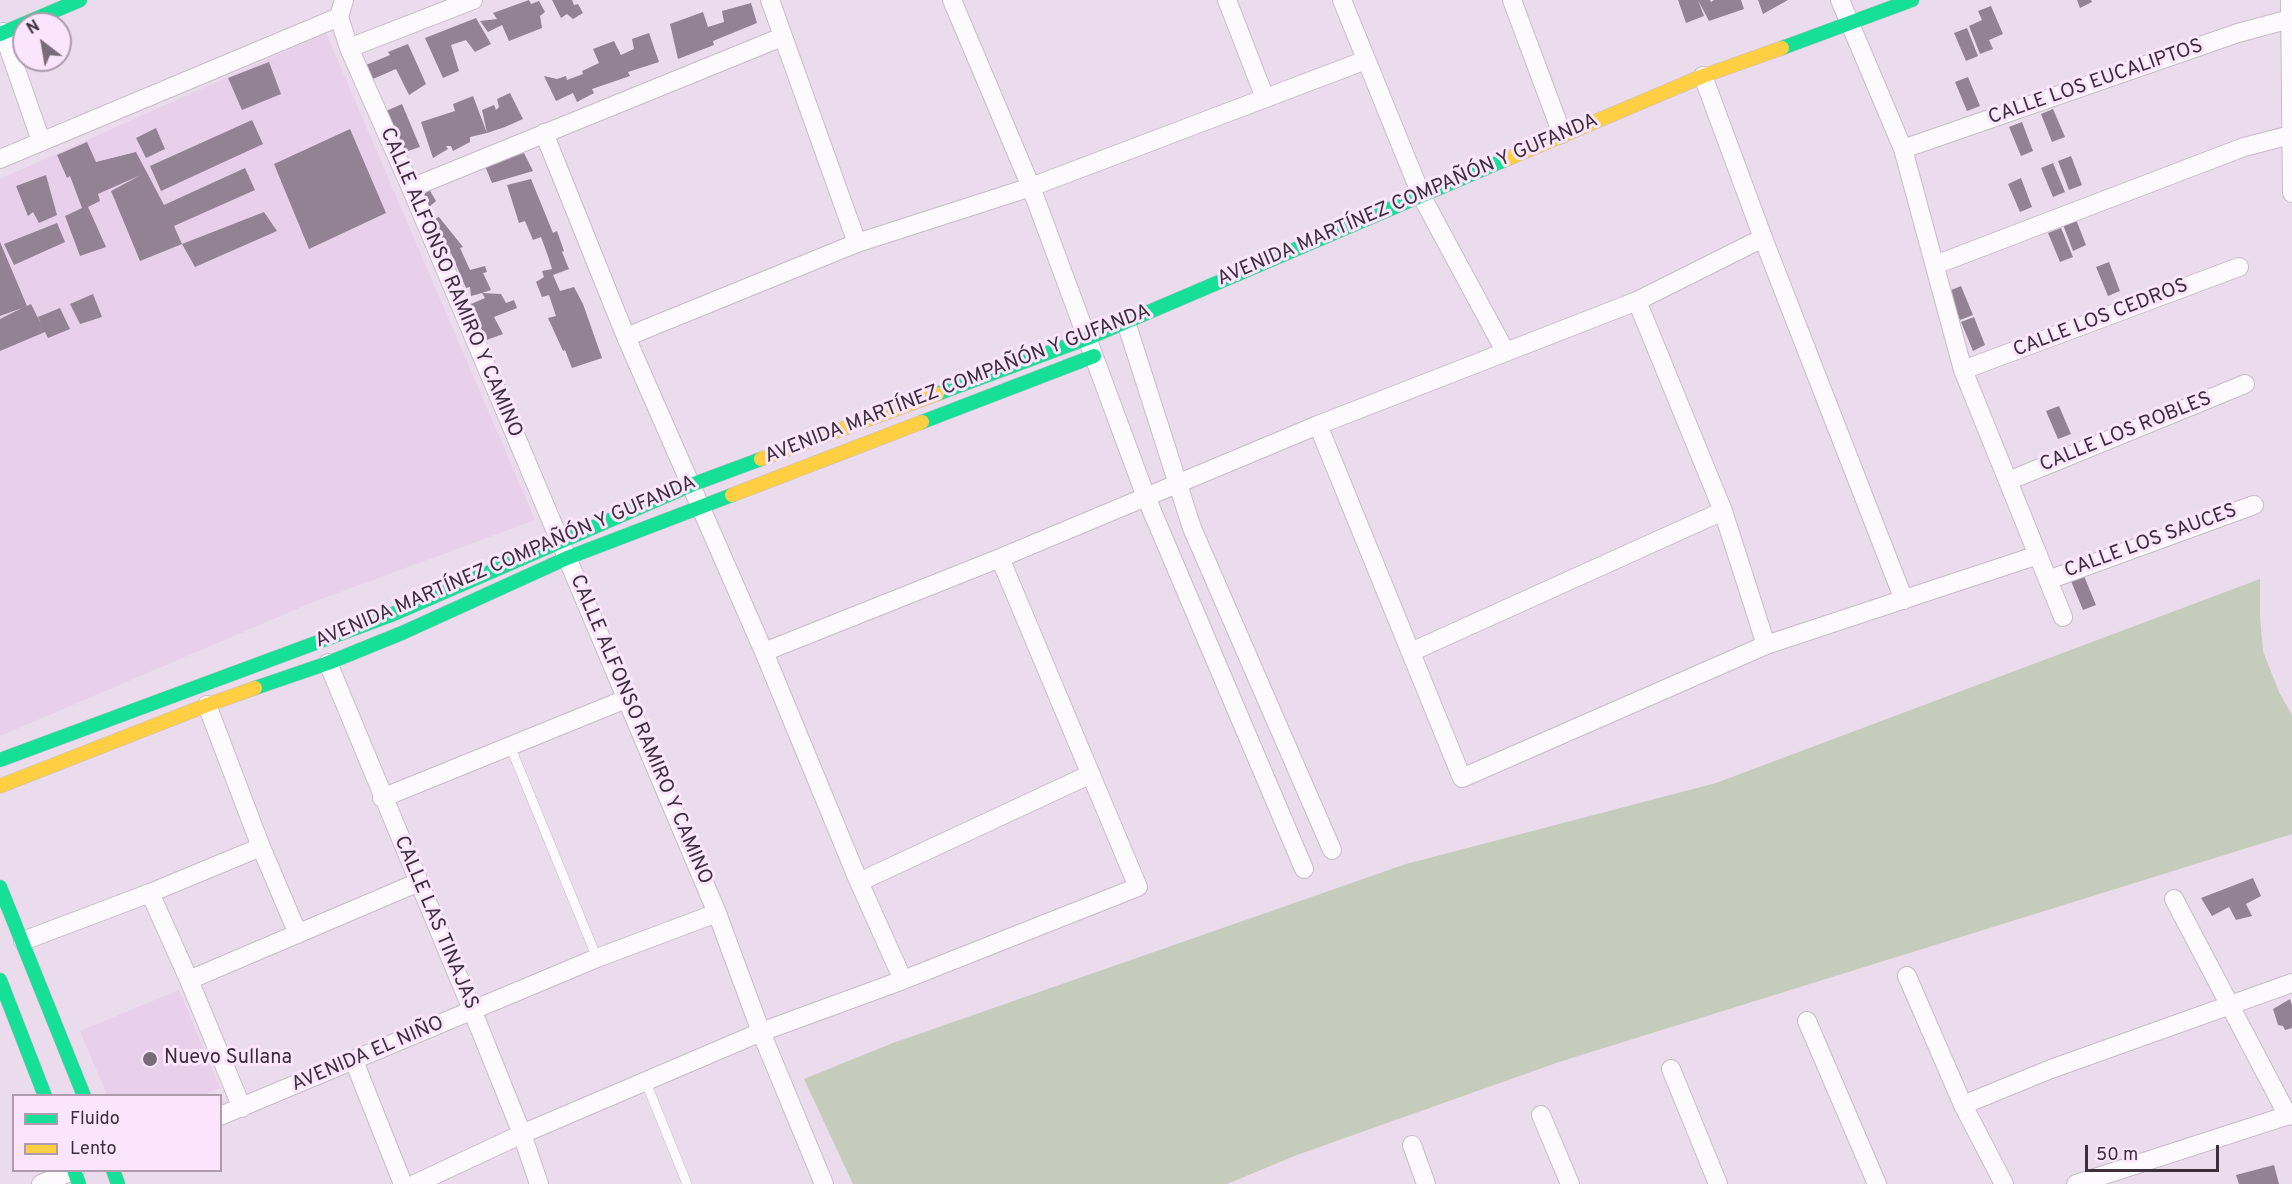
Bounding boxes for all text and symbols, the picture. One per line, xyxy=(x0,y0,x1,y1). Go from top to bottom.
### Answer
north arrow xyxy=(12,12,72,72)
text: N xyxy=(24,17,44,40)
street label: CALLE LOS EUCALIPTOS xyxy=(1986,35,2206,131)
street label: AVENIDA MARTÍNEZ COMPAÑÓN Y GUFANDA xyxy=(1214,110,1602,292)
street label: CALLE ALFONSO RAMIRO Y CAMINO xyxy=(374,125,526,441)
street label: CALLE LOS CEDROS xyxy=(2010,275,2192,363)
street label: AVENIDA MARTÍNEZ COMPAÑÓN Y GUFANDA xyxy=(762,300,1154,470)
street label: CALLE LOS ROBLES xyxy=(2037,388,2215,478)
street label: AVENIDA MARTÍNEZ COMPAÑÓN Y GUFANDA xyxy=(312,472,700,654)
street label: CALLE LOS SAUCES xyxy=(2062,500,2240,584)
street label: CALLE ALFONSO RAMIRO Y CAMINO xyxy=(564,572,716,888)
street label: CALLE LAS TINAJAS xyxy=(388,833,482,1013)
street label: AVENIDA EL NIÑO xyxy=(288,1012,448,1098)
place label: Nuevo Sullana xyxy=(164,1047,292,1071)
marker: Nuevo Sullana xyxy=(141,1050,159,1068)
legend xyxy=(12,1094,222,1172)
text: Fluido xyxy=(70,1108,120,1131)
scale bar xyxy=(2088,1133,2222,1171)
text: Lento xyxy=(70,1138,116,1161)
text: 50 m xyxy=(2096,1144,2138,1167)

